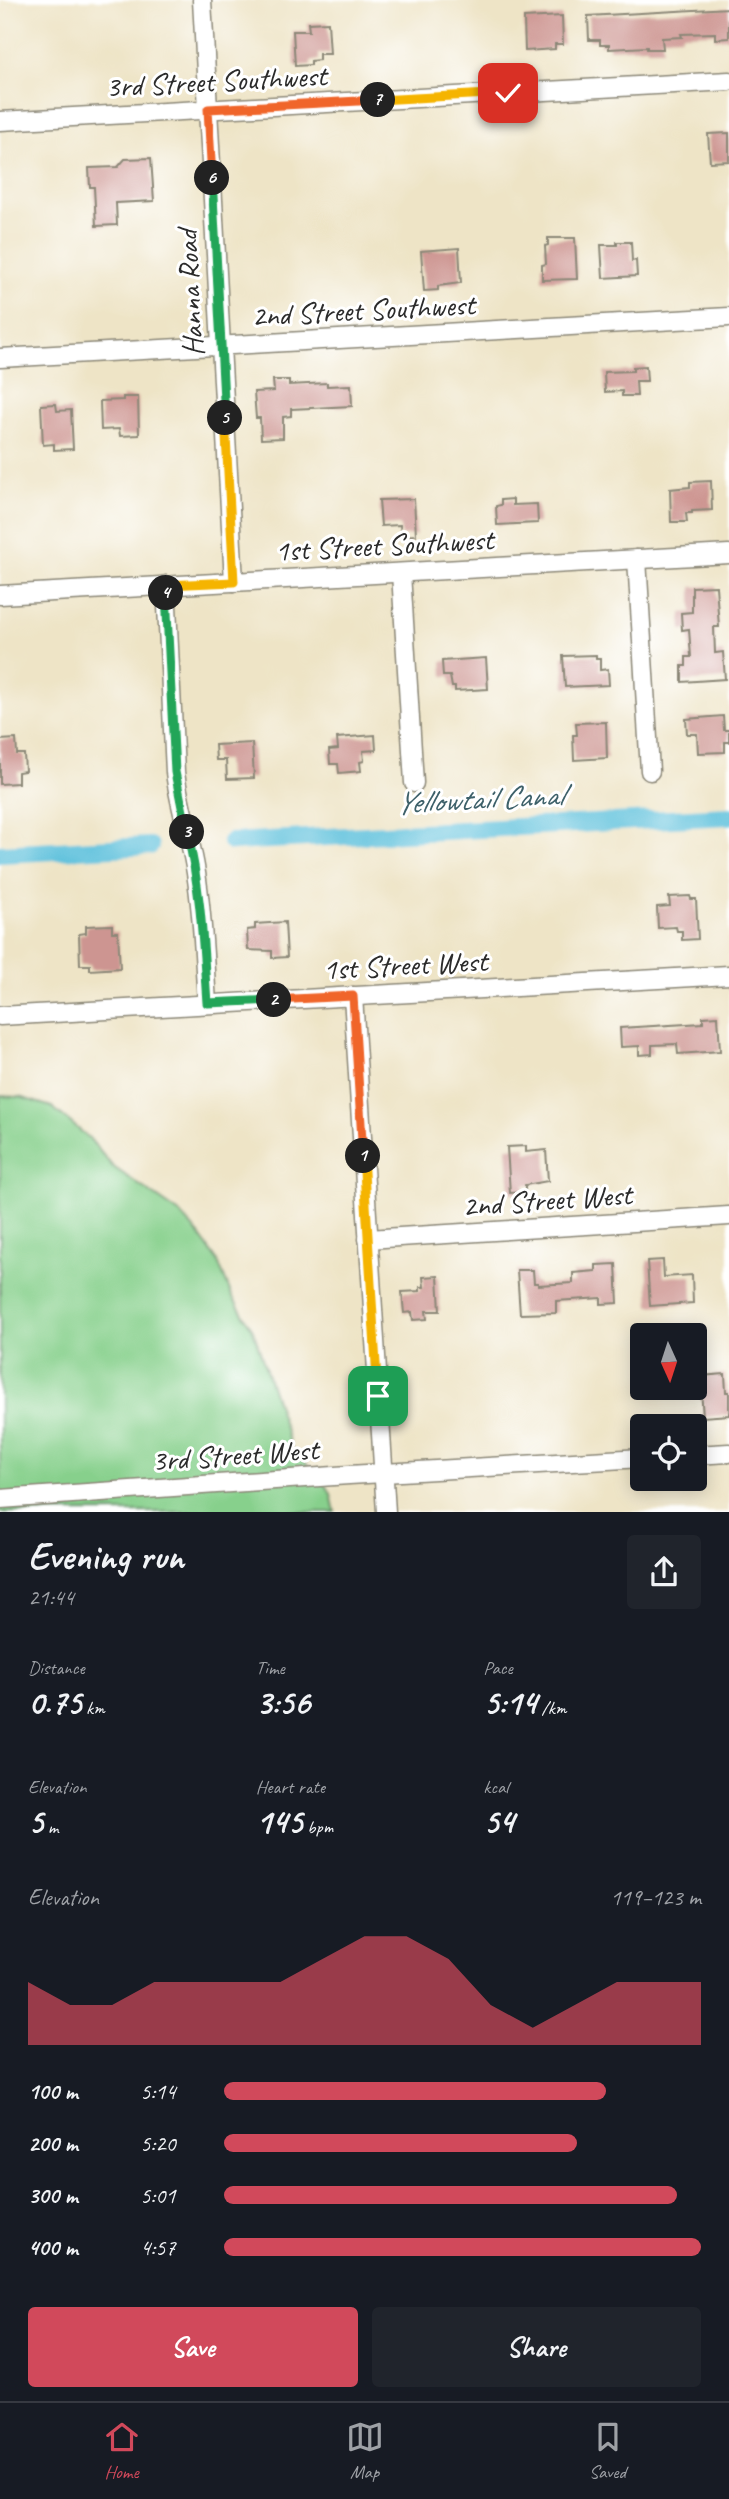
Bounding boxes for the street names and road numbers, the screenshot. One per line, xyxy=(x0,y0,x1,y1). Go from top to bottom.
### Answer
street label: 3rd Street Southwest xyxy=(105,56,330,106)
street label: Hanna Road xyxy=(167,225,212,357)
street label: 2nd Street Southwest xyxy=(250,285,479,335)
street label: 1st Street Southwest xyxy=(274,520,497,570)
street label: 1st Street West xyxy=(322,942,491,988)
street label: 2nd Street West xyxy=(461,1175,636,1225)
street label: 3rd Street West xyxy=(150,1430,323,1480)

